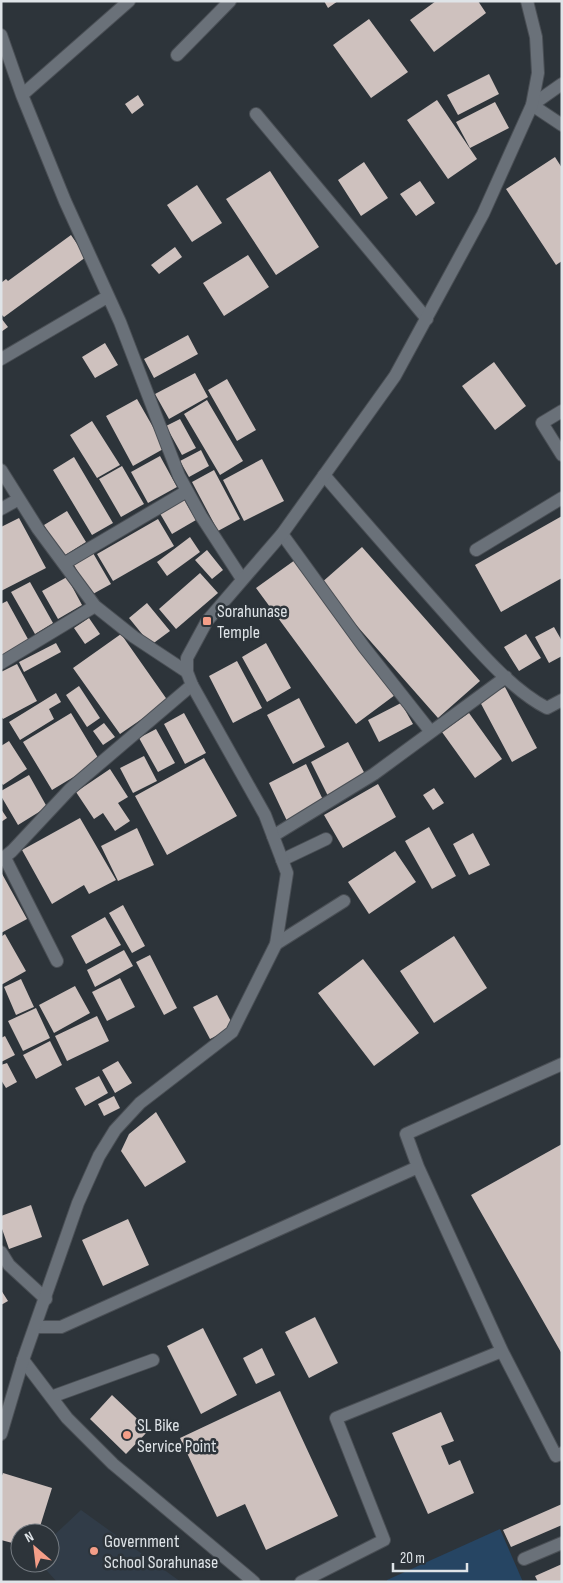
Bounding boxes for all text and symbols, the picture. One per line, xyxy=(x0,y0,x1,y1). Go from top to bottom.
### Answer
place label: Sorahunase Temple xyxy=(217,601,288,643)
marker: Sorahunase Temple xyxy=(201,615,213,627)
place label: SL Bike Service Point xyxy=(137,1415,217,1457)
marker: SL Bike Service Point xyxy=(121,1429,133,1441)
north arrow xyxy=(10,1523,60,1573)
text: N xyxy=(22,1528,36,1546)
place label: Government School Sorahunase xyxy=(104,1531,218,1573)
scale bar xyxy=(393,1540,467,1572)
marker: Government School Sorahunase xyxy=(88,1545,100,1557)
text: 20 m xyxy=(400,1549,425,1568)

